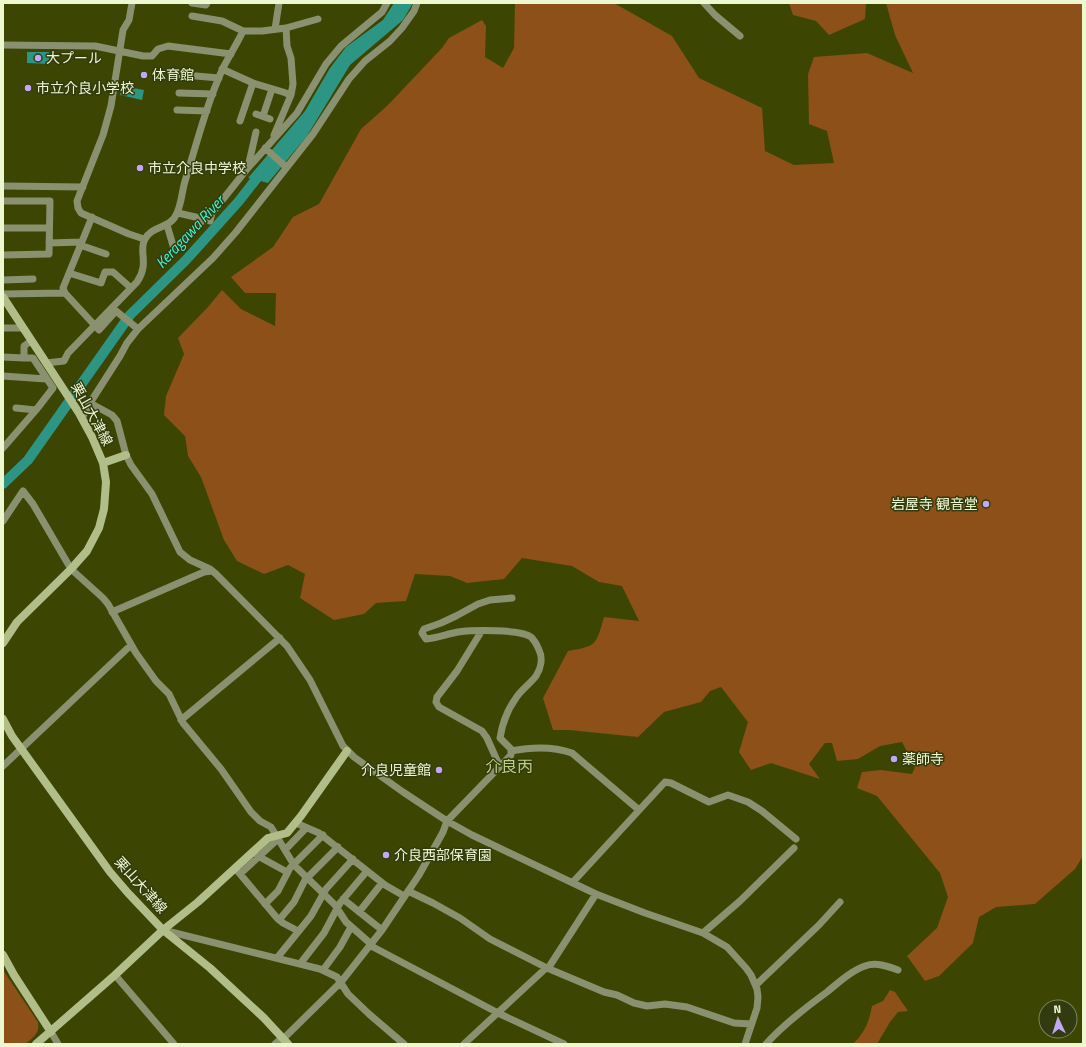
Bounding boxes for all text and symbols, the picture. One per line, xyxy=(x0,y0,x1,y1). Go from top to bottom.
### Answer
place label: 大プール xyxy=(46,47,102,68)
marker: 大プール xyxy=(33,53,43,63)
place label: 体育館 xyxy=(152,64,194,85)
marker: 体育館 xyxy=(139,70,149,80)
place label: 市立介良小学校 xyxy=(36,77,134,98)
marker: 市立介良小学校 xyxy=(23,83,33,93)
place label: 市立介良中学校 xyxy=(148,157,246,178)
marker: 市立介良中学校 xyxy=(135,163,145,173)
water label: Keragawa River xyxy=(150,188,231,273)
street label: 栗山大津線 xyxy=(66,378,119,449)
place label: 岩屋寺 観音堂 xyxy=(891,493,978,514)
marker: 岩屋寺 観音堂 xyxy=(981,499,991,509)
place label: 薬師寺 xyxy=(902,748,944,769)
district label: 介良丙 xyxy=(485,754,533,778)
marker: 薬師寺 xyxy=(889,754,899,764)
place label: 介良児童館 xyxy=(361,759,431,780)
marker: 介良児童館 xyxy=(434,765,444,775)
place label: 介良西部保育園 xyxy=(394,844,492,865)
marker: 介良西部保育園 xyxy=(381,850,391,860)
street label: 栗山大津線 xyxy=(110,852,173,918)
north arrow xyxy=(1038,999,1078,1039)
text: N xyxy=(1053,1001,1062,1017)

